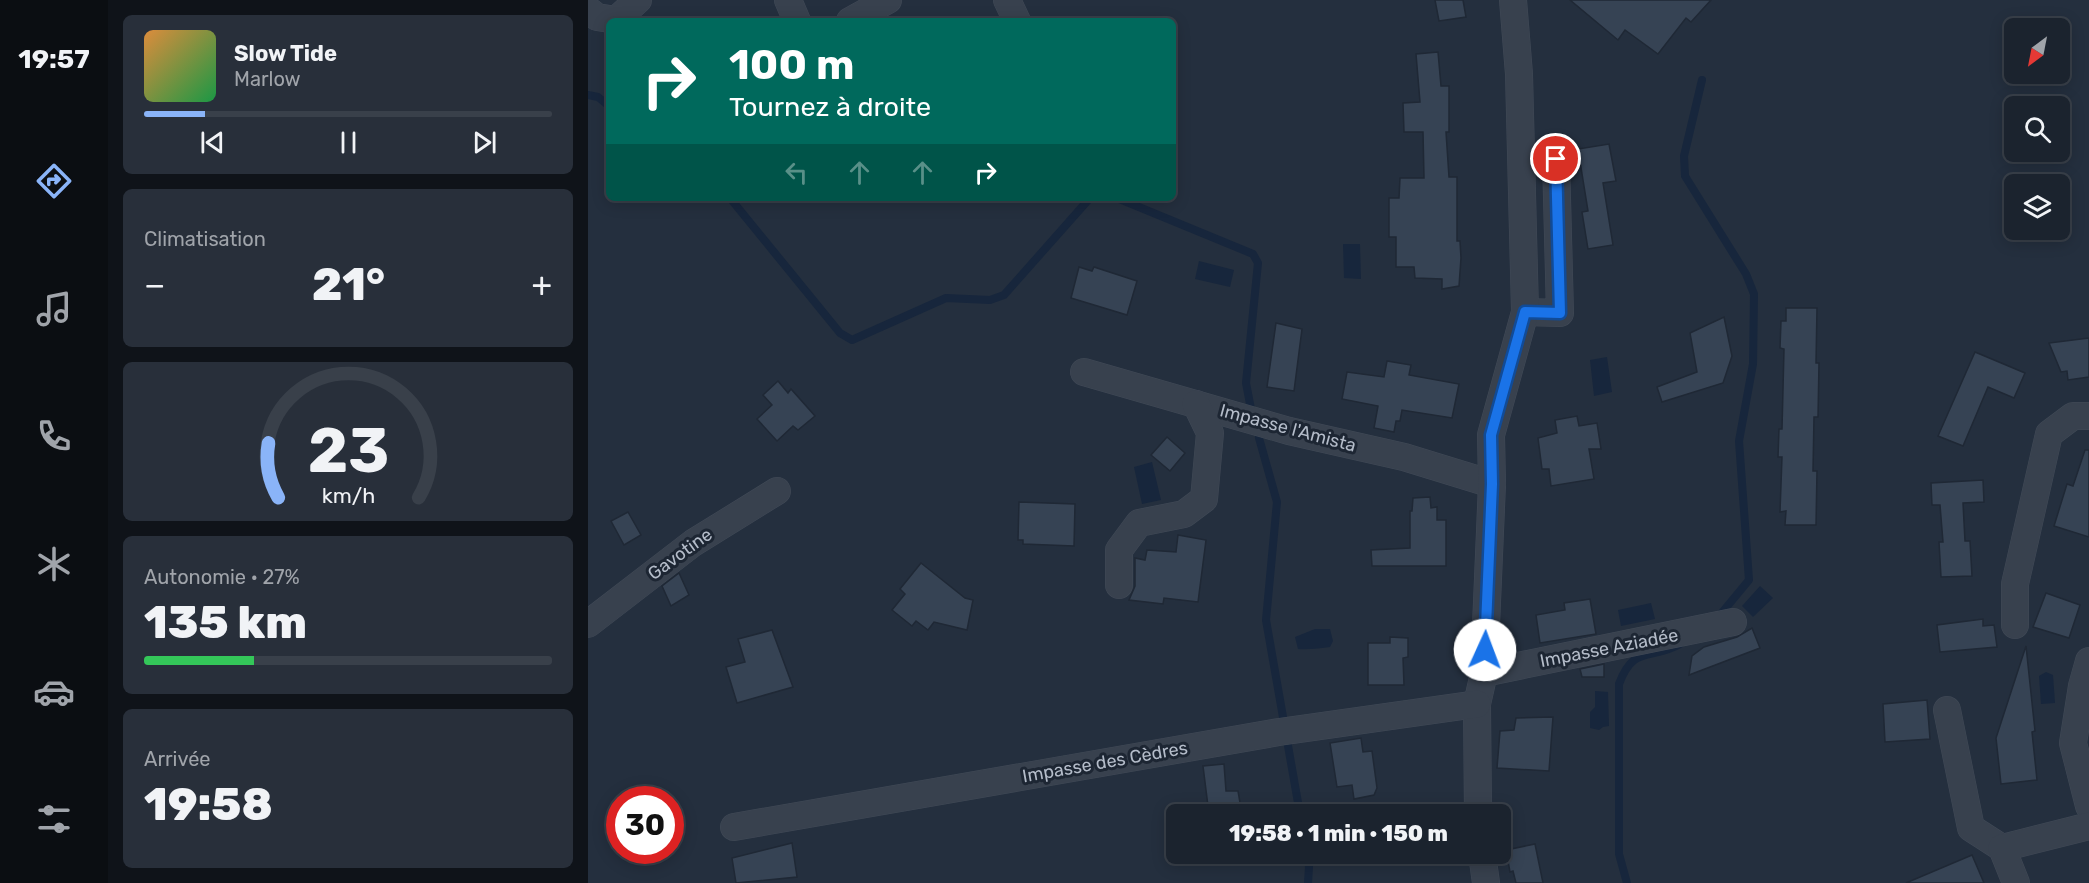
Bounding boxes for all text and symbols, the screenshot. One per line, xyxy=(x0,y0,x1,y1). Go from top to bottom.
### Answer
north arrow xyxy=(2004,18,2070,84)
map controls xyxy=(2004,18,2070,240)
text: Slow Tide xyxy=(234,40,337,67)
text: 100 m xyxy=(729,40,854,90)
icon: right xyxy=(630,42,708,120)
text: 19:57 xyxy=(18,43,90,75)
text: Marlow xyxy=(234,67,301,91)
text: Tournez à droite xyxy=(729,91,931,123)
button: search xyxy=(2004,96,2070,162)
icon: previous xyxy=(196,126,229,159)
icon: pause xyxy=(332,126,365,159)
icon: next xyxy=(468,126,501,159)
pin xyxy=(1530,133,1581,184)
icon: arrive xyxy=(1539,142,1572,175)
icon: left xyxy=(780,156,813,189)
icon: ahead xyxy=(843,156,876,189)
icon: ahead xyxy=(906,156,939,189)
icon: right xyxy=(969,156,1002,189)
icon: directions xyxy=(33,160,75,202)
button: layers xyxy=(2004,174,2070,240)
text: Climatisation xyxy=(144,227,266,251)
text: 21° xyxy=(312,258,385,311)
text: − xyxy=(144,265,165,304)
text: + xyxy=(531,265,552,304)
icon: music xyxy=(33,288,75,330)
street label: Impasse l'Amista xyxy=(1218,399,1358,457)
icon: phone xyxy=(33,415,75,457)
text: 23 xyxy=(307,415,389,489)
text: km/h xyxy=(321,484,375,509)
street label: Gavotine xyxy=(643,523,717,585)
icon: climate xyxy=(33,543,75,585)
text: Autonomie · 27% xyxy=(144,565,300,589)
text: 135 km xyxy=(144,596,307,649)
position arrow xyxy=(1453,618,1517,682)
street label: Impasse Aziadée xyxy=(1538,624,1680,672)
icon: car xyxy=(33,671,75,713)
street label: Impasse des Cèdres xyxy=(1021,737,1189,787)
text: Arrivée xyxy=(144,747,211,771)
text: 19:58 xyxy=(144,778,273,831)
speed limit sign: 30 xyxy=(606,786,684,864)
icon: filters xyxy=(33,798,75,840)
text: 19:58 · 1 min · 150 m xyxy=(1229,820,1448,847)

